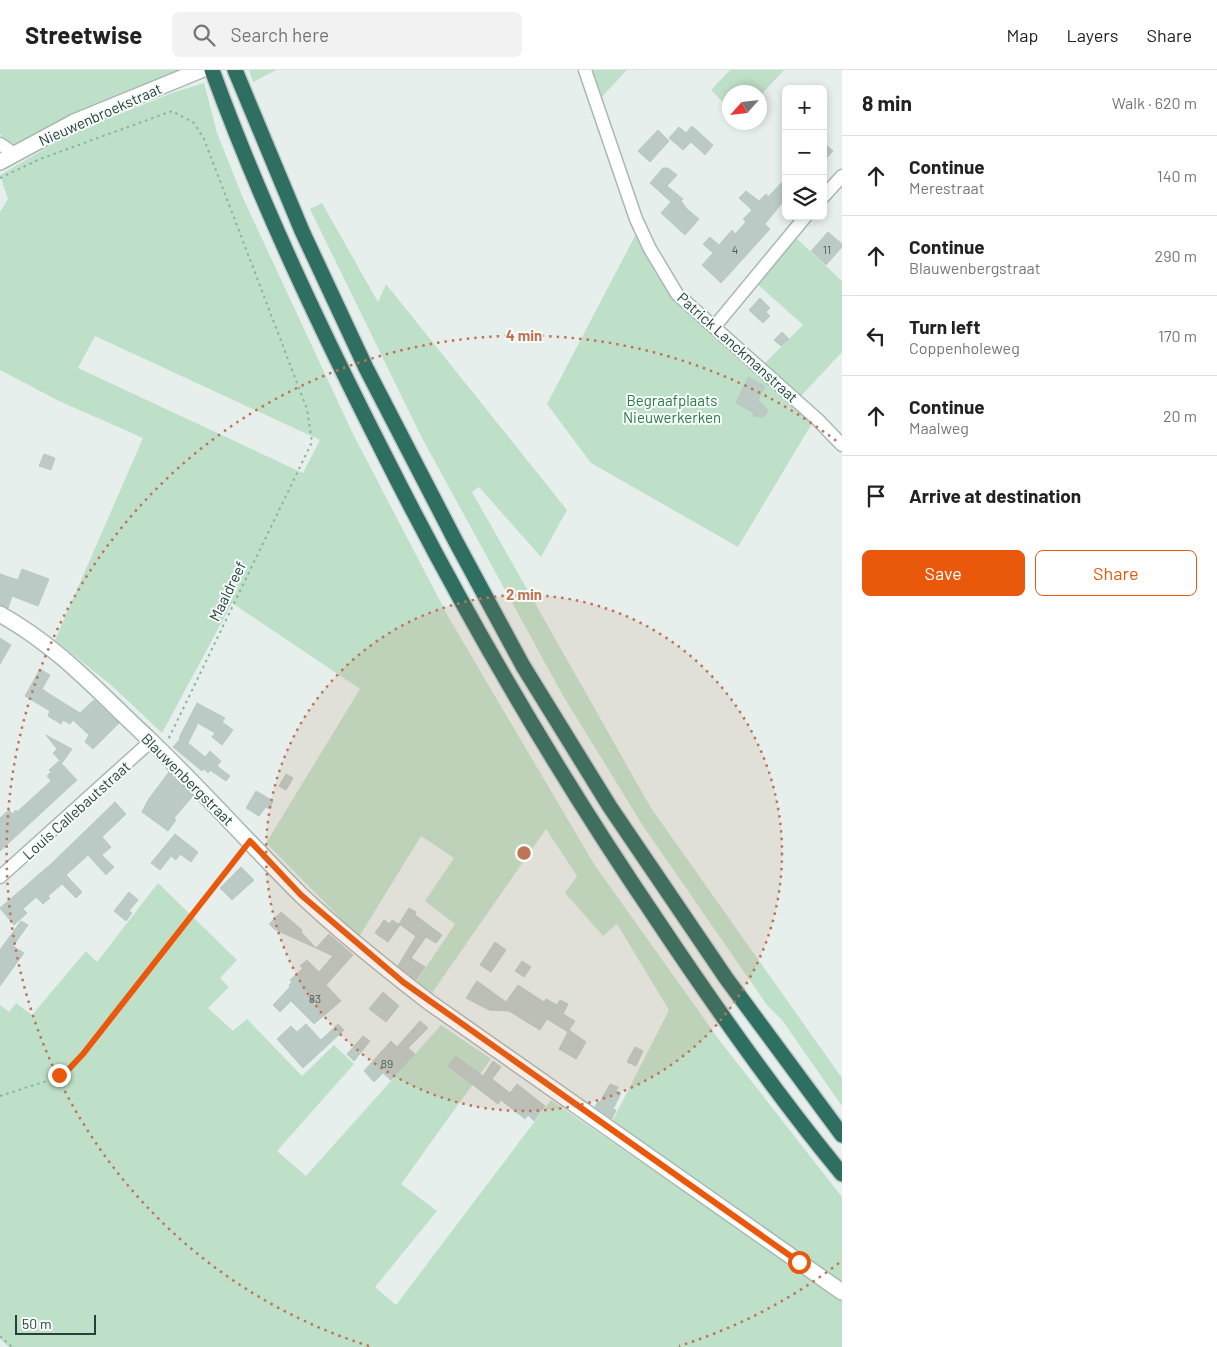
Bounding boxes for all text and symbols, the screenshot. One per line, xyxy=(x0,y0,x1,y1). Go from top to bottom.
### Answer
search box xyxy=(172,12,522,57)
text: Streetwise xyxy=(25,20,142,49)
icon: search xyxy=(190,21,218,49)
text: Search here xyxy=(230,23,329,46)
text: Map xyxy=(1006,24,1038,46)
text: Layers xyxy=(1066,24,1119,46)
text: Share xyxy=(1147,24,1192,46)
street label: Nieuwenbroekstraat xyxy=(36,79,164,149)
north arrow xyxy=(722,85,767,130)
map controls xyxy=(782,85,827,220)
button: + xyxy=(782,85,827,130)
text: 8 min xyxy=(862,90,912,115)
text: Walk · 620 m xyxy=(1112,93,1197,112)
button: − xyxy=(782,130,827,175)
text: Continue xyxy=(909,155,985,178)
icon: ahead xyxy=(862,162,890,190)
text: 140 m xyxy=(1157,166,1197,185)
button: layers xyxy=(782,175,827,220)
text: Merestraat xyxy=(909,178,985,197)
text: Continue xyxy=(909,235,985,258)
house number: 4 xyxy=(732,242,738,256)
house number: 11 xyxy=(823,242,831,256)
icon: ahead xyxy=(862,242,890,270)
text: 290 m xyxy=(1155,246,1197,265)
text: Blauwenbergstraat xyxy=(909,258,1041,277)
street label: Patrick Lanckmanstraat xyxy=(674,288,802,406)
text: Turn left xyxy=(909,315,980,338)
icon: left xyxy=(862,322,890,350)
text: 4 min xyxy=(506,326,542,344)
text: 170 m xyxy=(1158,326,1197,345)
text: Coppenholeweg xyxy=(909,338,1020,357)
park label: Begraafplaats Nieuwerkerken xyxy=(623,391,721,426)
text: Continue xyxy=(909,395,985,418)
icon: ahead xyxy=(862,402,890,430)
text: 20 m xyxy=(1163,406,1197,425)
text: Maalweg xyxy=(909,418,969,437)
icon: arrive xyxy=(862,482,890,510)
text: Arrive at destination xyxy=(909,484,1081,507)
button: Save xyxy=(862,550,1025,596)
button: Share xyxy=(1035,550,1197,596)
street label: Maaldreef xyxy=(205,558,249,624)
text: 2 min xyxy=(506,585,542,603)
street label: Blauwenbergstraat xyxy=(138,729,238,829)
street label: Louis Callebautstraat xyxy=(19,757,133,863)
centre of rings xyxy=(515,844,533,862)
house number: 83 xyxy=(309,991,321,1005)
house number: 89 xyxy=(381,1056,393,1070)
route end xyxy=(48,1064,71,1087)
route start xyxy=(788,1251,811,1274)
scale bar xyxy=(15,1312,96,1335)
text: 50 m xyxy=(22,1315,51,1332)

